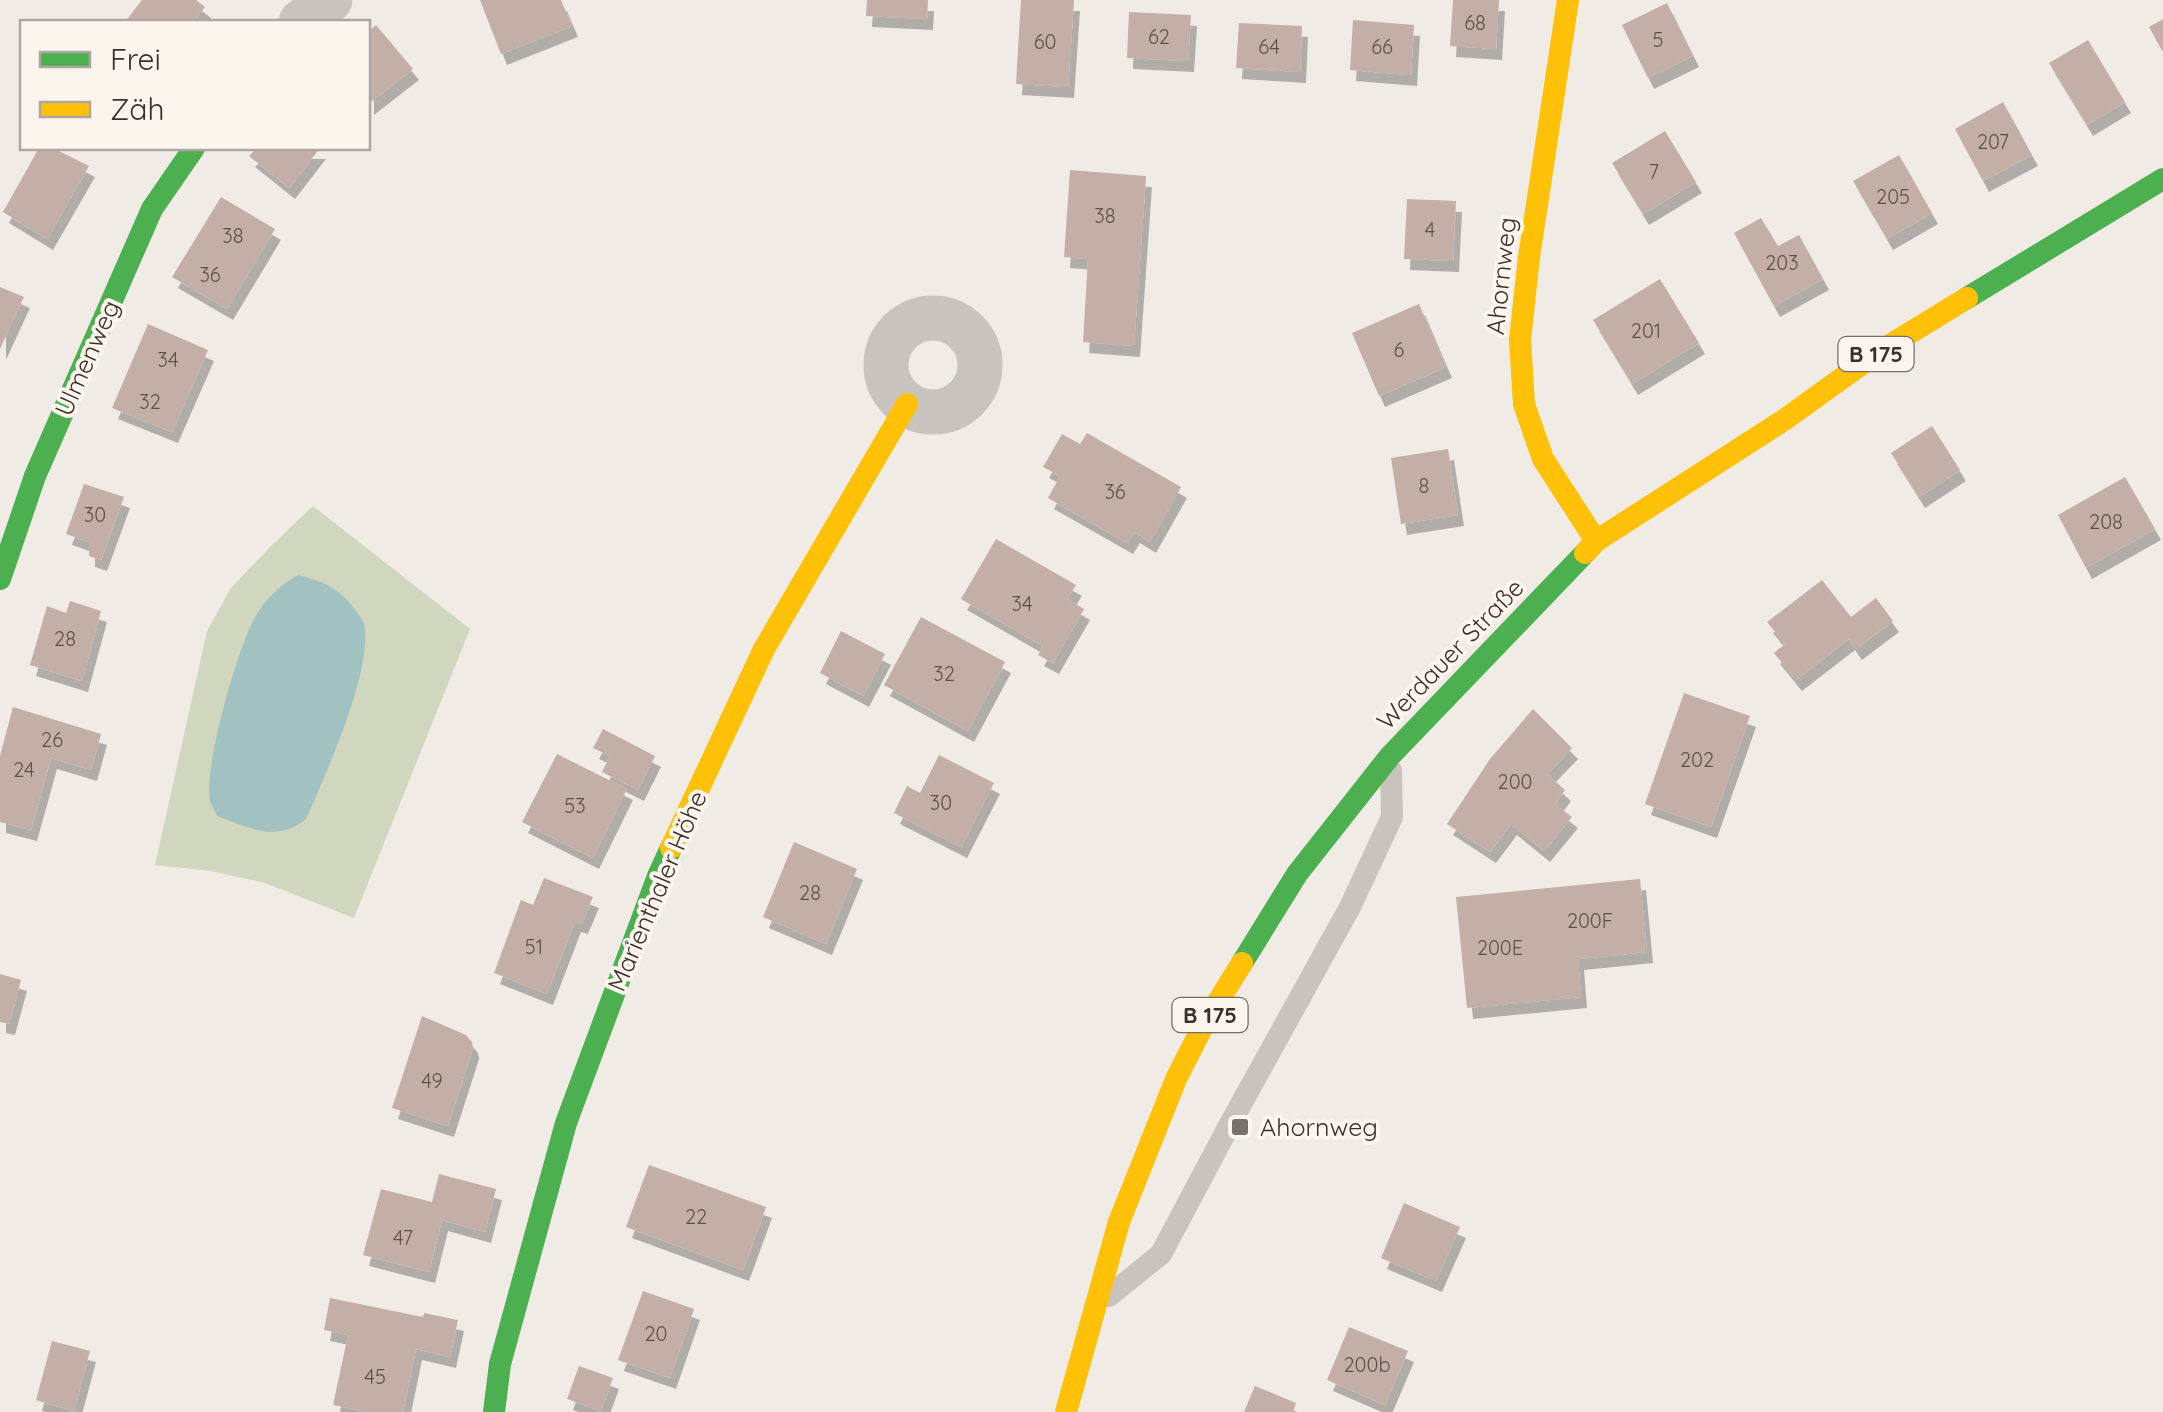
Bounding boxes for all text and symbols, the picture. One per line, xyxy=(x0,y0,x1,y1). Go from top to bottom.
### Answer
house number: 68 xyxy=(1464,10,1486,35)
legend xyxy=(20,20,370,150)
house number: 62 xyxy=(1148,24,1170,49)
house number: 5 xyxy=(1653,27,1663,52)
house number: 60 xyxy=(1034,29,1056,54)
house number: 64 xyxy=(1258,34,1280,59)
house number: 66 xyxy=(1371,34,1393,59)
text: Frei xyxy=(110,40,161,78)
text: Zäh xyxy=(110,90,165,128)
house number: 207 xyxy=(1977,129,2009,154)
house number: 7 xyxy=(1649,159,1659,184)
house number: 205 xyxy=(1876,184,1910,209)
house number: 38 xyxy=(1094,203,1116,228)
street label: Ahornweg xyxy=(1479,216,1522,336)
house number: 4 xyxy=(1425,217,1435,242)
house number: 38 xyxy=(222,223,244,248)
house number: 203 xyxy=(1765,250,1799,275)
house number: 36 xyxy=(199,262,221,287)
street label: Ulmenweg xyxy=(47,295,126,420)
house number: 201 xyxy=(1631,318,1661,343)
house number: 6 xyxy=(1394,337,1405,362)
road number: B 175 xyxy=(1838,337,1914,371)
house number: 34 xyxy=(157,347,179,372)
house number: 32 xyxy=(139,389,161,414)
house number: 8 xyxy=(1419,473,1429,498)
house number: 36 xyxy=(1104,479,1126,504)
house number: 30 xyxy=(84,502,106,527)
house number: 208 xyxy=(2089,509,2123,534)
street label: Werdauer Straße xyxy=(1370,572,1530,736)
house number: 34 xyxy=(1011,591,1033,616)
house number: 28 xyxy=(54,626,76,651)
house number: 32 xyxy=(933,661,955,686)
house number: 26 xyxy=(41,727,63,752)
house number: 202 xyxy=(1680,747,1714,772)
house number: 24 xyxy=(13,757,35,782)
house number: 200 xyxy=(1498,769,1532,794)
street label: Marienthaler Höhe xyxy=(600,786,713,996)
house number: 30 xyxy=(930,790,952,815)
house number: 53 xyxy=(564,793,586,818)
house number: 28 xyxy=(799,880,821,905)
house number: 200F xyxy=(1567,908,1613,933)
house number: 51 xyxy=(525,934,543,959)
house number: 200E xyxy=(1477,935,1523,960)
road number: B 175 xyxy=(1172,998,1248,1032)
house number: 49 xyxy=(421,1068,443,1093)
place label: Ahornweg xyxy=(1260,1111,1378,1142)
marker: Ahornweg xyxy=(1229,1116,1251,1138)
house number: 22 xyxy=(685,1204,707,1229)
house number: 47 xyxy=(393,1225,413,1250)
house number: 20 xyxy=(645,1321,667,1346)
house number: 200b xyxy=(1344,1352,1391,1377)
house number: 45 xyxy=(364,1364,386,1389)

